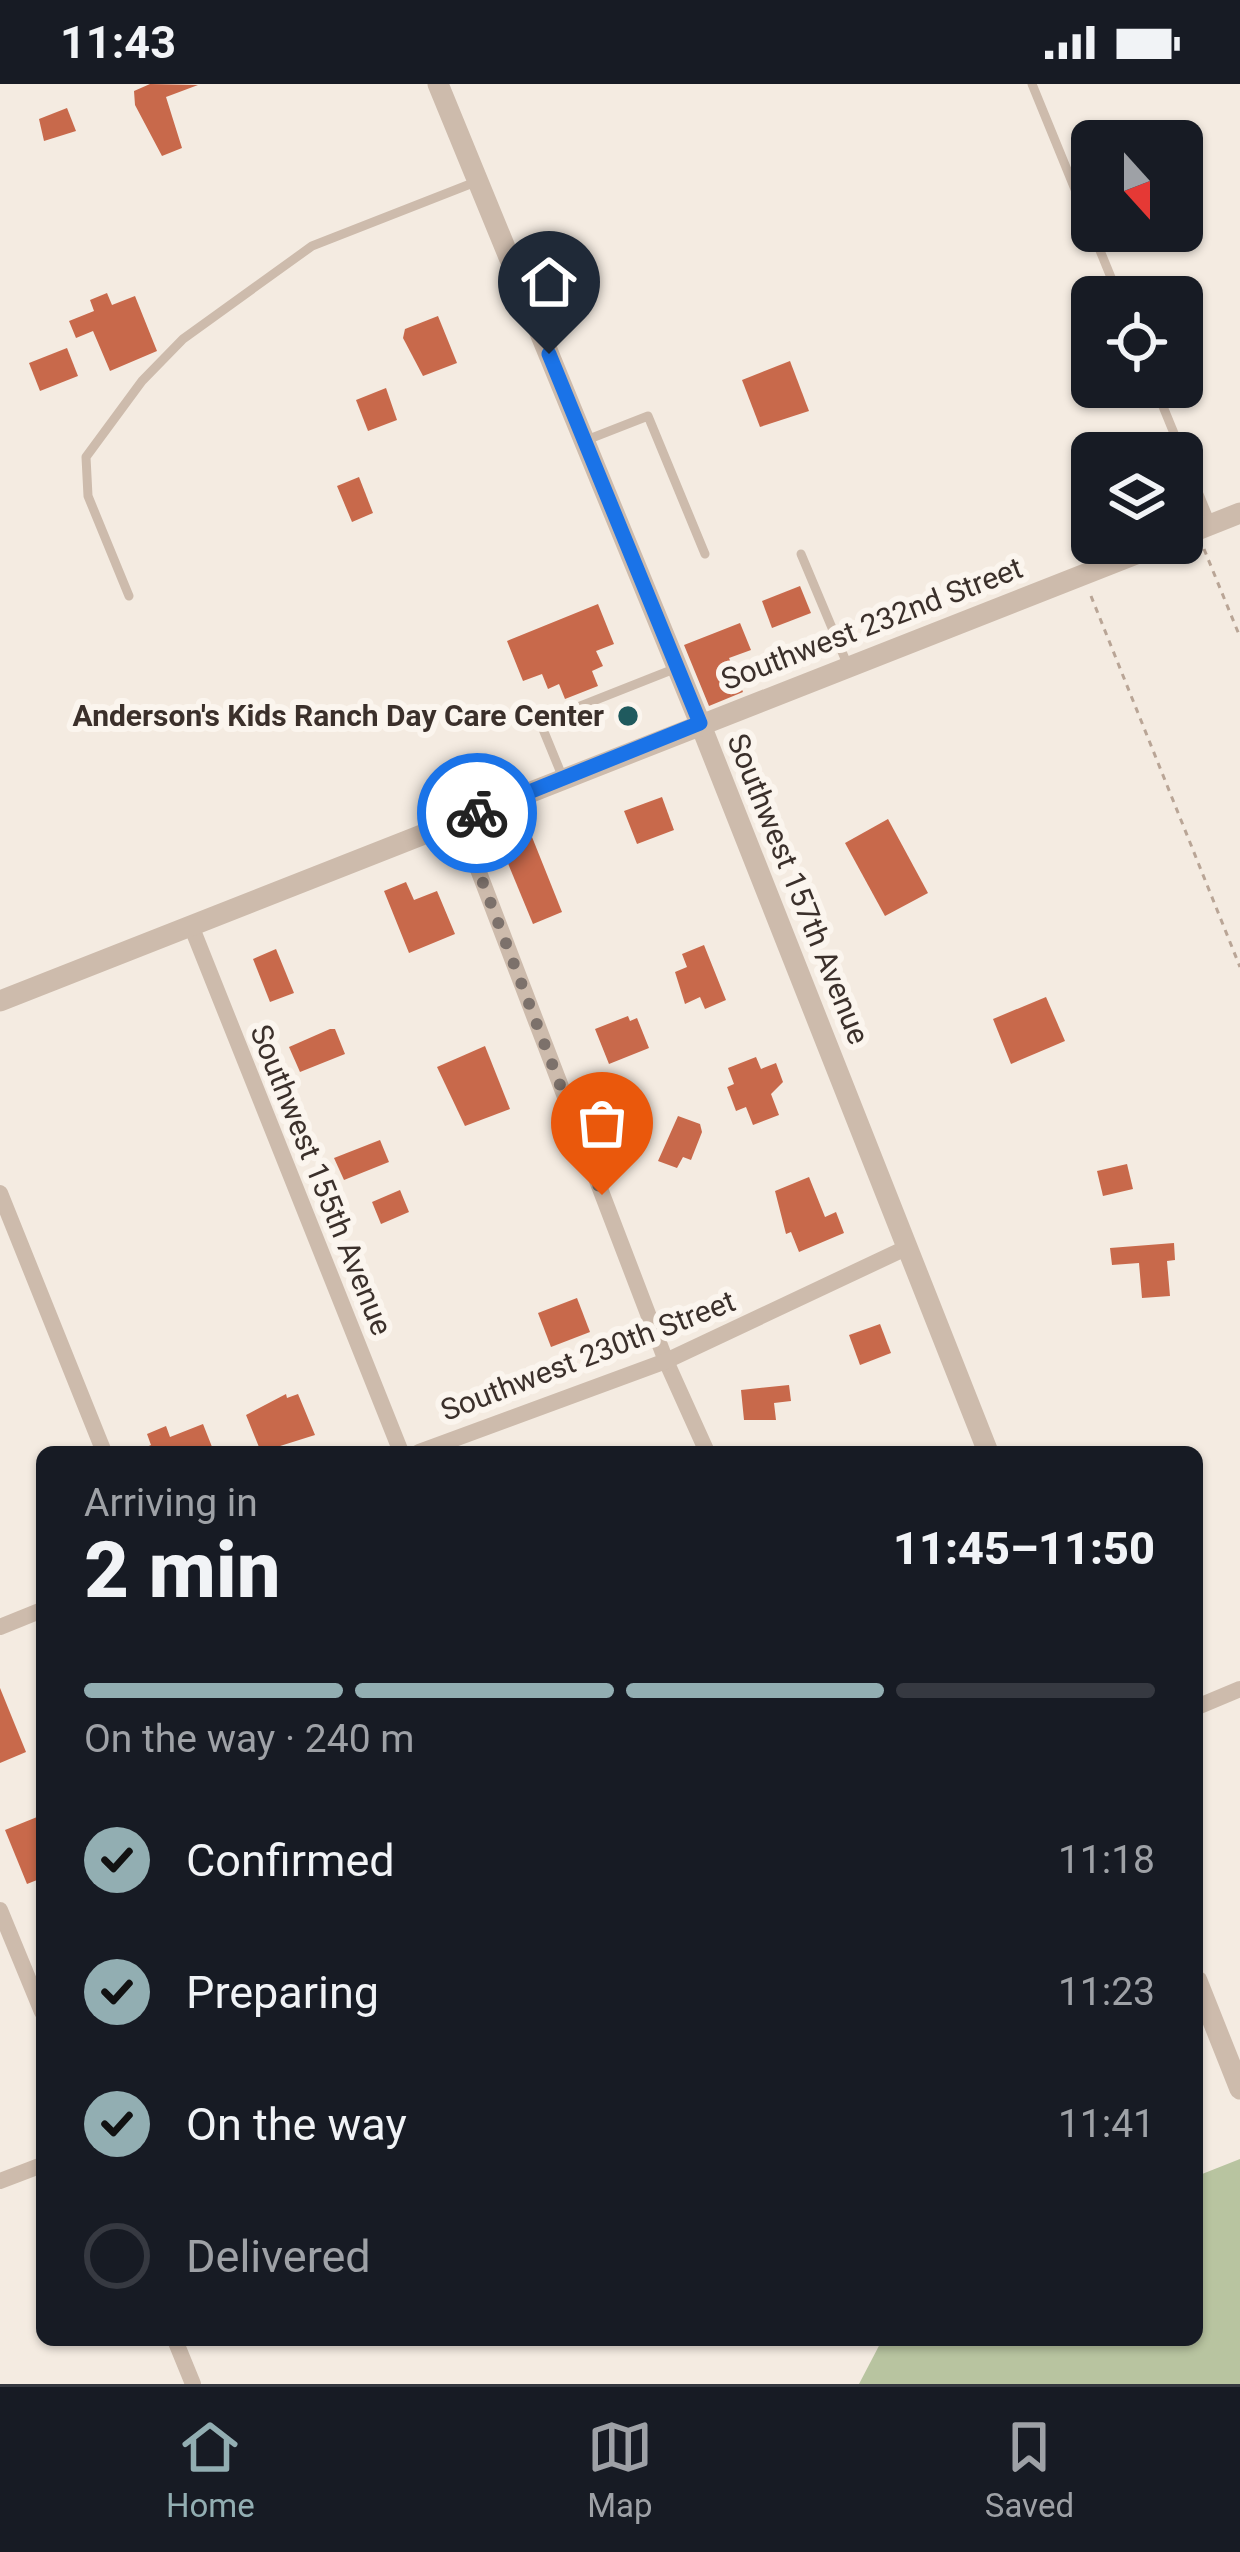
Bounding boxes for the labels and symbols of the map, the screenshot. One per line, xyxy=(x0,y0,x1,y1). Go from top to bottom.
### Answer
north arrow xyxy=(1071,120,1203,252)
pin xyxy=(498,231,600,354)
street label: Southwest 232nd Street xyxy=(716,550,1027,697)
place label: Anderson's Kids Ranch Day Care Center xyxy=(72,698,604,733)
marker: Anderson's Kids Ranch Day Care Center xyxy=(615,703,641,729)
street label: Southwest 157th Avenue xyxy=(720,729,877,1049)
courier xyxy=(417,753,537,873)
street label: Southwest 155th Avenue xyxy=(243,1020,400,1340)
pin xyxy=(551,1072,653,1195)
street label: Southwest 230th Street xyxy=(436,1283,740,1428)

